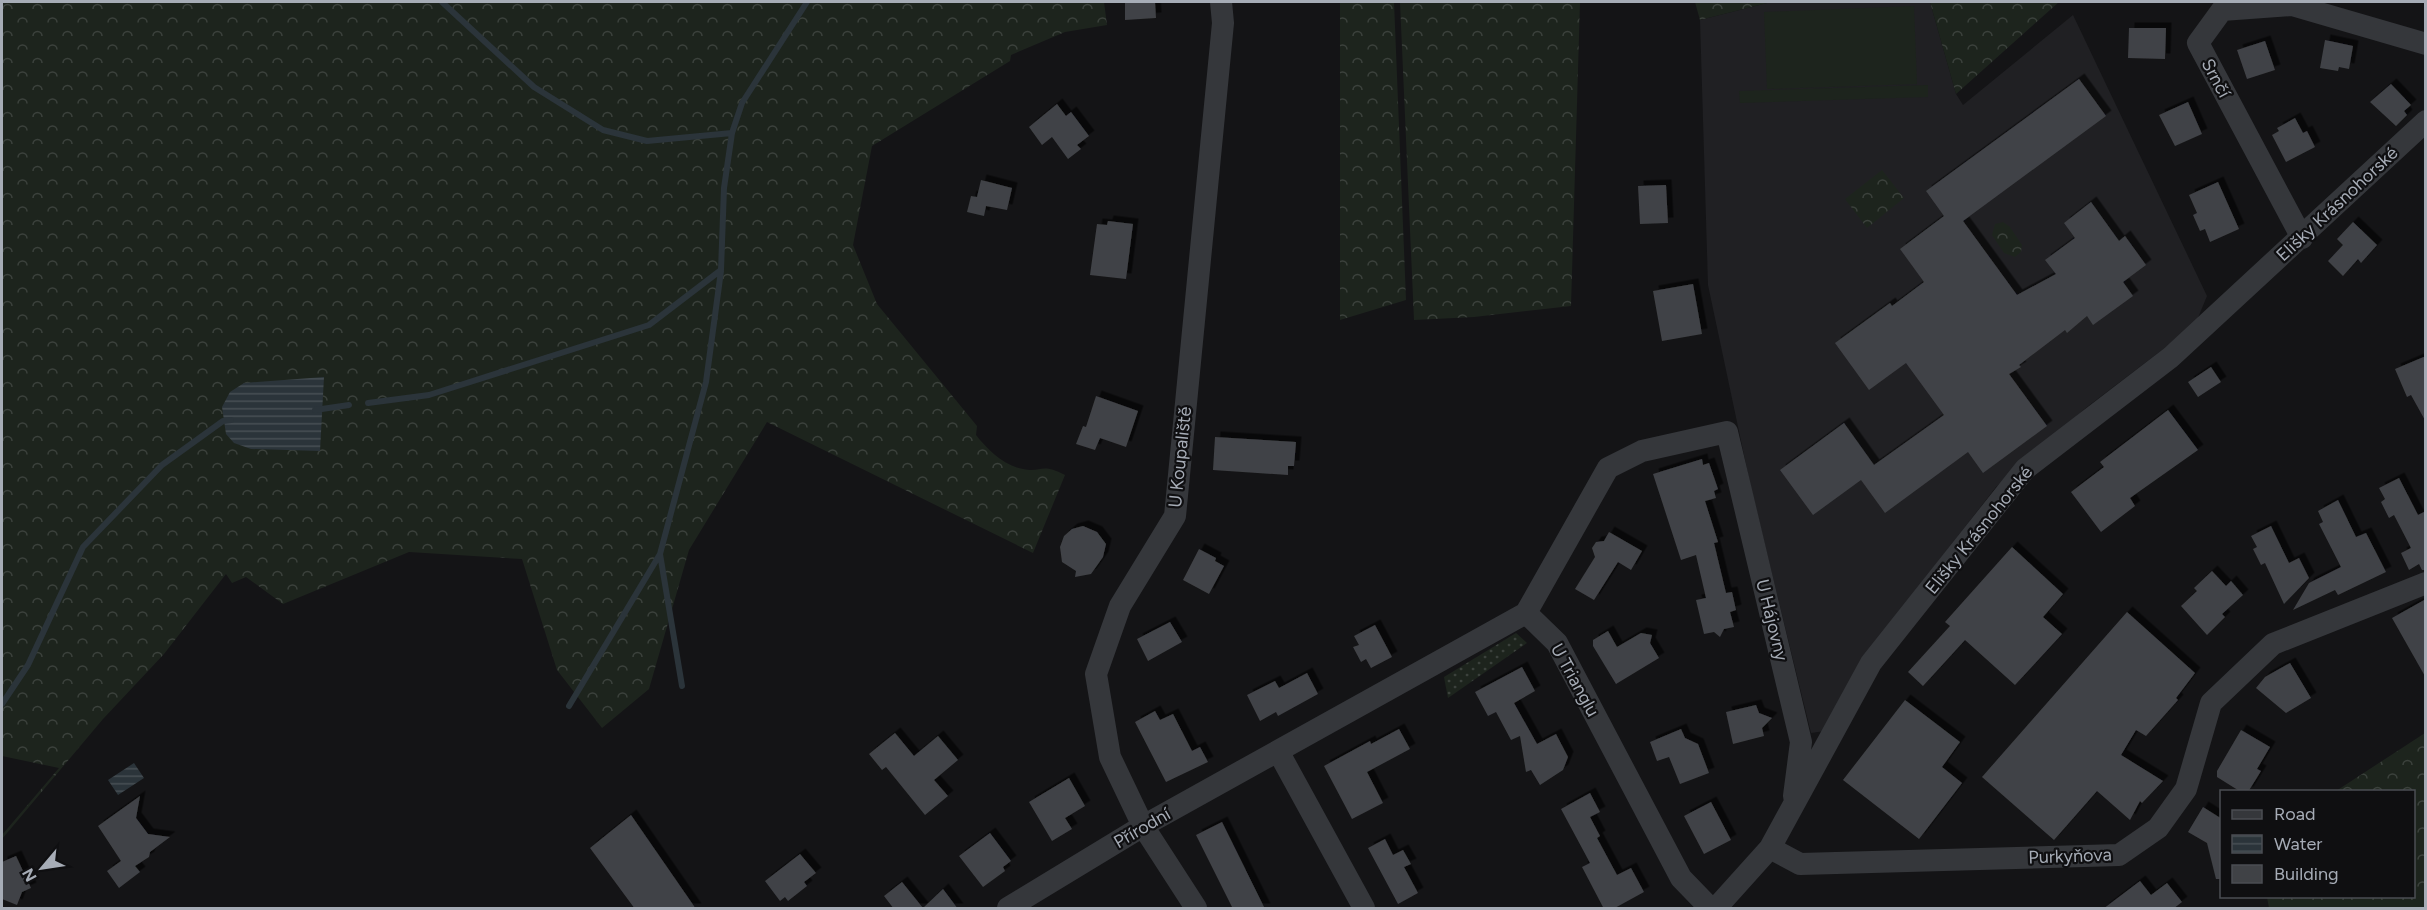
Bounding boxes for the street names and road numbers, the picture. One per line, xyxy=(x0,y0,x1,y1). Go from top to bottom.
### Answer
street label: Srnčí xyxy=(2197,55,2236,102)
street label: Elišky Krásnohorské xyxy=(2272,142,2402,266)
street label: U Koupaliště xyxy=(1164,405,1196,509)
street label: Elišky Krásnohorské xyxy=(1921,461,2037,598)
street label: U Hájovny xyxy=(1751,577,1793,664)
street label: U Trianglu xyxy=(1546,640,1604,720)
street label: Přírodní xyxy=(1110,803,1175,853)
street label: Purkyňova xyxy=(2028,844,2112,868)

